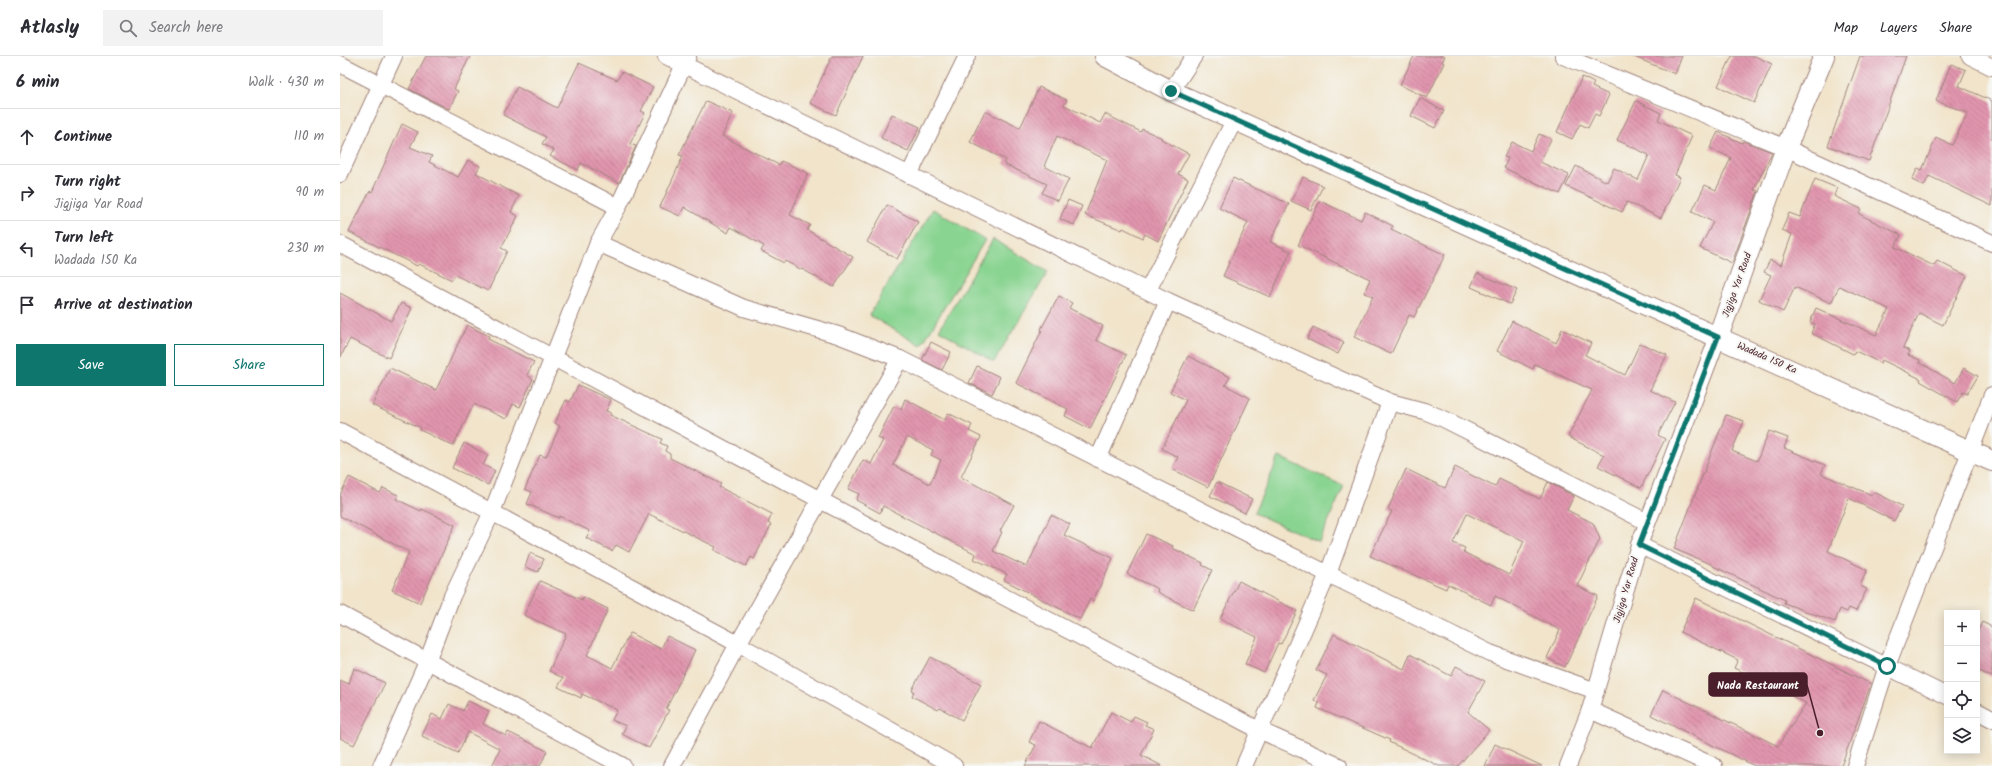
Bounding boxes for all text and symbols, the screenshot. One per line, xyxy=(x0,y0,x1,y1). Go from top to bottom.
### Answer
search box xyxy=(103,10,383,46)
text: Atlasly xyxy=(20,13,79,43)
text: Search here xyxy=(149,16,223,40)
icon: search xyxy=(117,17,139,39)
text: Map xyxy=(1834,17,1858,39)
text: Layers xyxy=(1880,17,1918,39)
text: Share xyxy=(1940,17,1972,39)
text: 6 min xyxy=(16,69,60,96)
text: Walk · 430 m xyxy=(248,72,324,93)
route end xyxy=(1162,82,1180,100)
text: Continue xyxy=(54,125,112,149)
icon: ahead xyxy=(16,126,38,148)
text: 110 m xyxy=(294,126,324,147)
text: Turn right xyxy=(54,170,121,194)
icon: right xyxy=(16,182,38,204)
text: 90 m xyxy=(296,182,324,203)
text: Jigjiga Yar Road xyxy=(54,194,142,215)
text: Turn left xyxy=(54,226,114,250)
icon: left xyxy=(16,238,38,260)
text: 230 m xyxy=(287,238,324,259)
street label: Jigjiga Yar Road xyxy=(1718,249,1756,320)
text: Wadada 150 Ka xyxy=(54,250,137,271)
text: Arrive at destination xyxy=(54,293,193,317)
icon: arrive xyxy=(16,294,38,316)
street label: Wadada 150 Ka xyxy=(1735,338,1800,378)
button: Save xyxy=(16,344,166,386)
button: Share xyxy=(174,344,324,386)
street label: Jigjiga Yar Road xyxy=(1609,554,1643,625)
map controls xyxy=(1944,610,1980,754)
button: + xyxy=(1944,610,1980,646)
button: − xyxy=(1944,646,1980,682)
route start xyxy=(1878,657,1896,675)
callout: Nada Restaurant xyxy=(1709,673,1807,696)
text: Nada Restaurant xyxy=(1717,677,1800,695)
button: locate xyxy=(1944,682,1980,718)
button: layers xyxy=(1944,718,1980,754)

